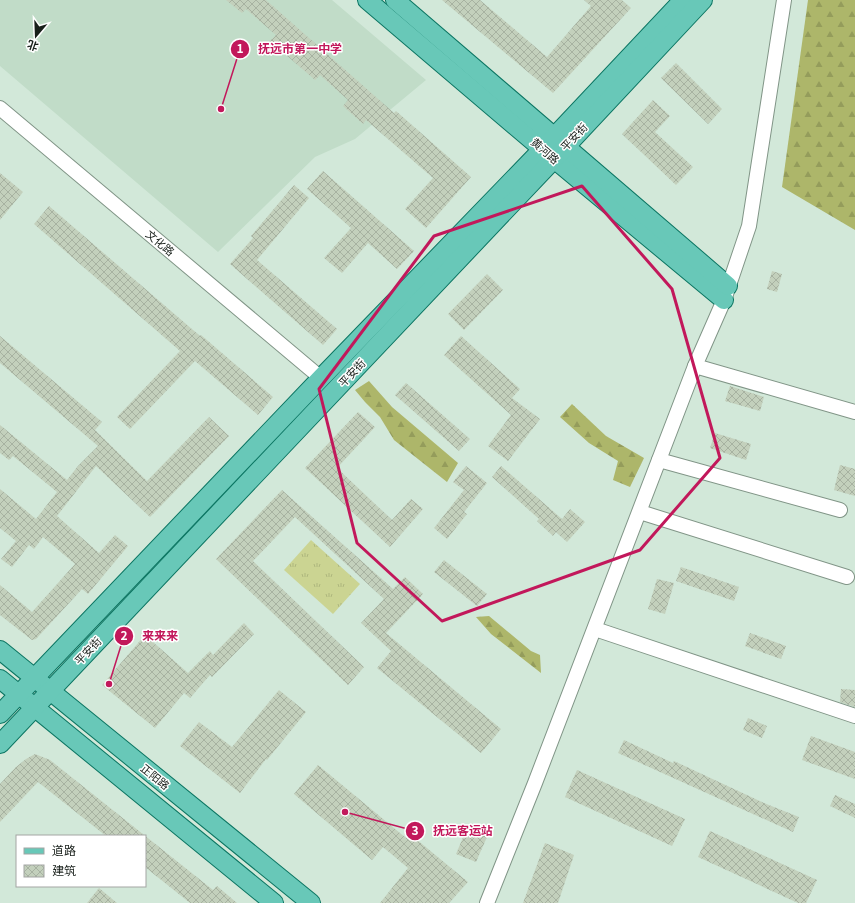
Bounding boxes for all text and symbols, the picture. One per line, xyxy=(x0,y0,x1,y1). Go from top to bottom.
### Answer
north arrow xyxy=(16,16,56,56)
text: 北 xyxy=(25,37,40,56)
callout: 抚远市第一中学 xyxy=(230,37,350,61)
text: 1 xyxy=(236,39,244,56)
text: 抚远市第一中学 xyxy=(258,39,342,56)
street label: 平安街 xyxy=(556,119,590,154)
street label: 黄河路 xyxy=(528,133,563,167)
street label: 文化路 xyxy=(143,225,178,259)
street label: 平安街 xyxy=(334,355,368,390)
callout: 来来来 xyxy=(114,624,186,648)
text: 2 xyxy=(120,626,128,643)
text: 来来来 xyxy=(142,626,178,643)
street label: 平安街 xyxy=(70,633,104,668)
street label: 正阳路 xyxy=(138,760,173,793)
callout: 抚远客运站 xyxy=(405,819,501,843)
text: 3 xyxy=(411,821,419,838)
text: 抚远客运站 xyxy=(433,821,493,838)
legend xyxy=(16,835,146,887)
text: 道路 xyxy=(52,841,76,858)
text: 建筑 xyxy=(52,861,76,878)

